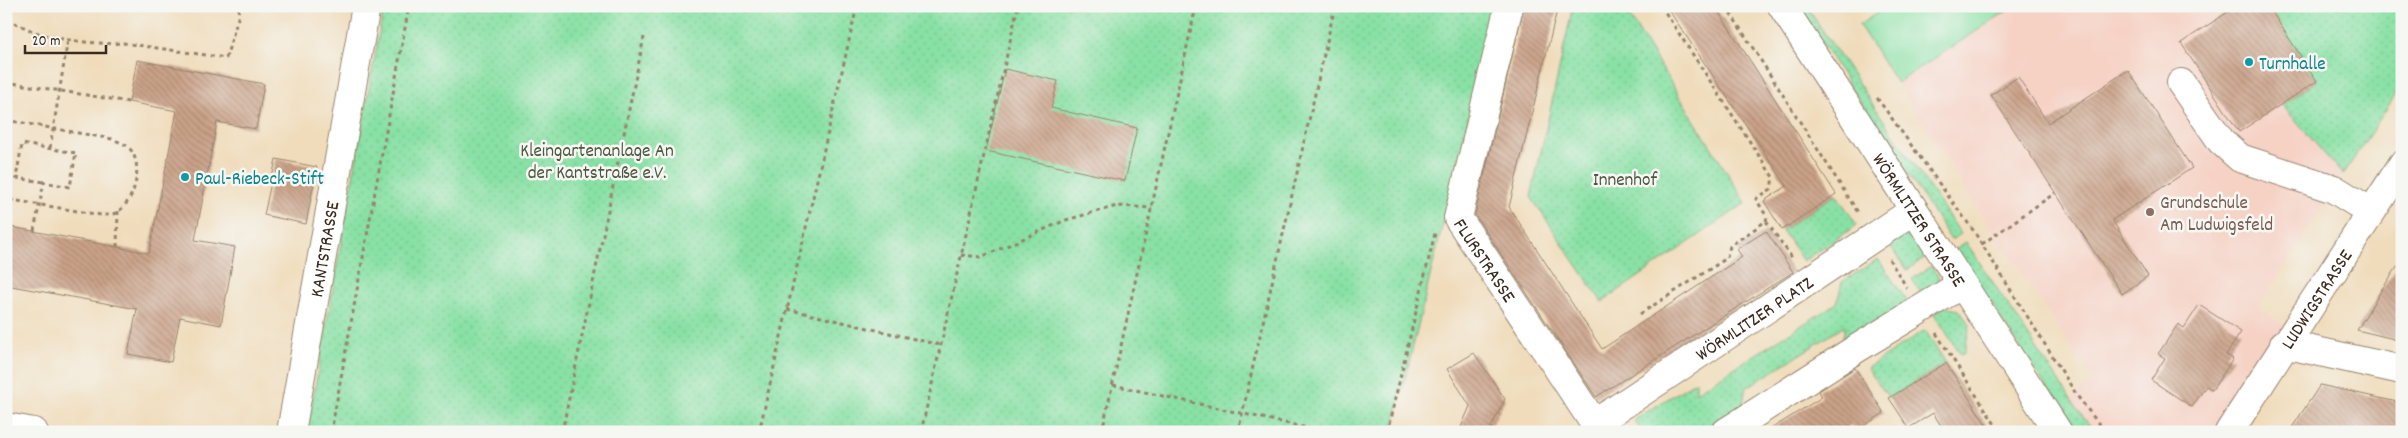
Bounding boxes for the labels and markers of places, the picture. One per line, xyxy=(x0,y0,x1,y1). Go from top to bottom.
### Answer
place label: Turnhalle xyxy=(2259,52,2326,79)
marker: Turnhalle xyxy=(2243,56,2255,68)
place label: Paul-Riebeck-Stift xyxy=(195,167,324,194)
marker: Paul-Riebeck-Stift xyxy=(179,171,191,183)
place label: Grundschule Am Ludwigsfeld xyxy=(2160,191,2273,240)
marker: Grundschule Am Ludwigsfeld xyxy=(2144,206,2156,218)

